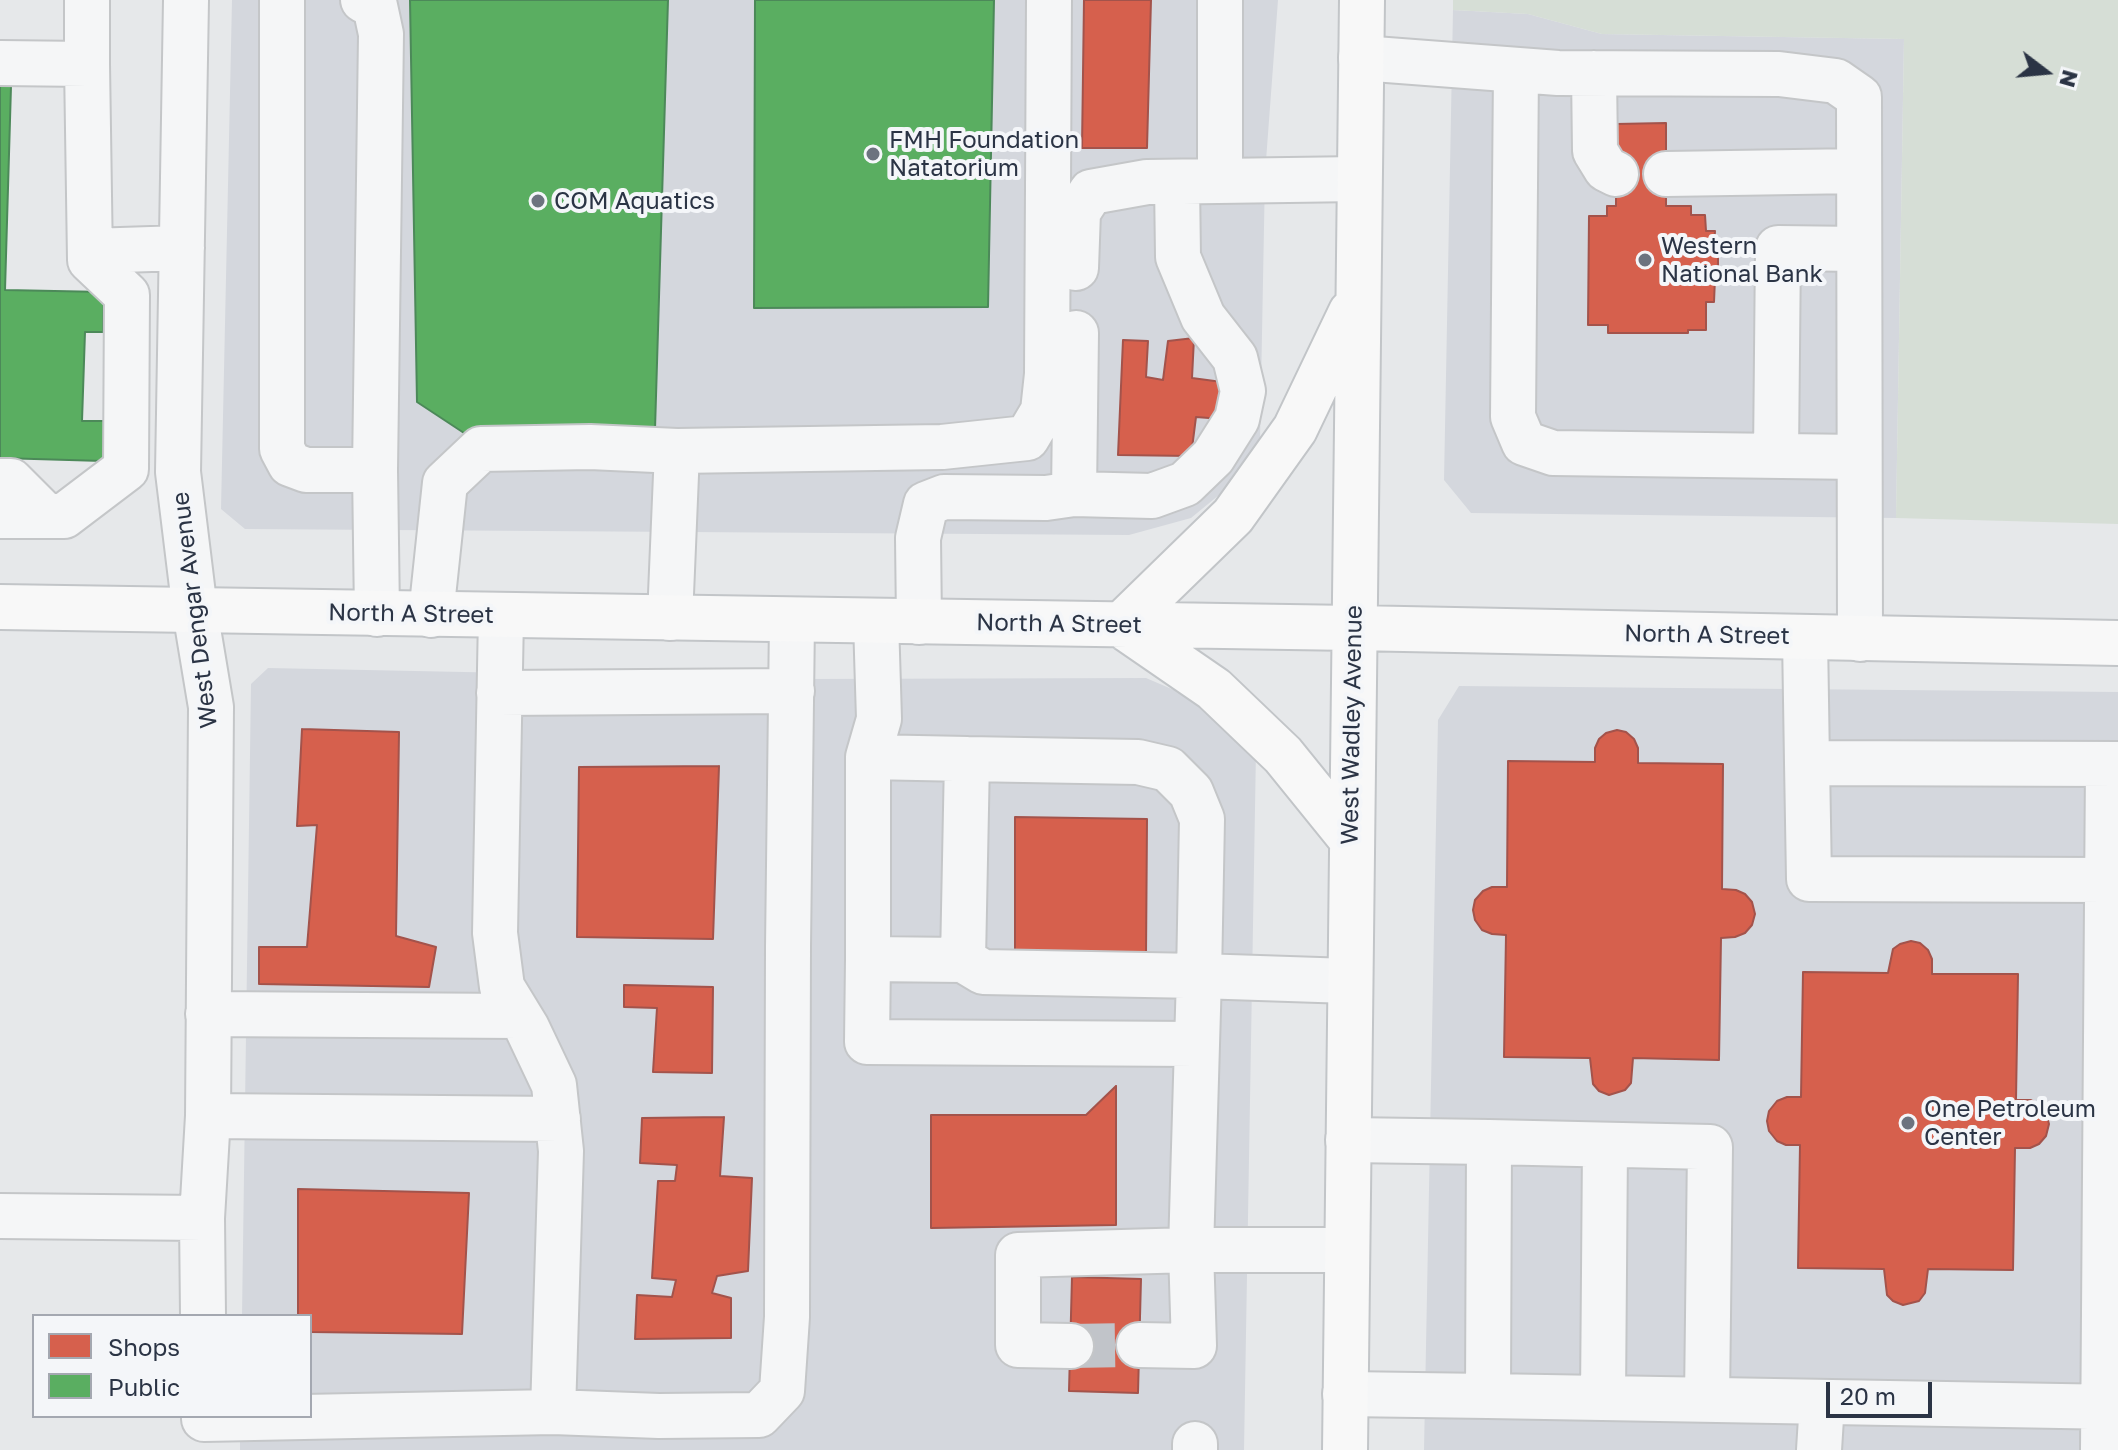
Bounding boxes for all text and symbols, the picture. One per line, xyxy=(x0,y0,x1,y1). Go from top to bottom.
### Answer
north arrow xyxy=(2006,32,2086,112)
text: N xyxy=(2054,67,2085,91)
place label: FMH Foundation Natatorium xyxy=(889,126,1079,182)
marker: FMH Foundation Natatorium xyxy=(864,145,882,163)
place label: COM Aquatics xyxy=(554,187,715,215)
marker: COM Aquatics xyxy=(529,192,547,210)
place label: Western National Bank xyxy=(1661,232,1823,288)
marker: Western National Bank xyxy=(1636,251,1654,269)
street label: West Dengar Avenue xyxy=(166,490,224,730)
street label: North A Street xyxy=(328,598,494,630)
street label: West Wadley Avenue xyxy=(1336,605,1368,845)
street label: North A Street xyxy=(976,608,1142,640)
street label: North A Street xyxy=(1624,619,1790,651)
place label: One Petroleum Center xyxy=(1924,1095,2096,1151)
marker: One Petroleum Center xyxy=(1899,1114,1917,1132)
legend xyxy=(32,1314,312,1418)
text: Shops xyxy=(108,1332,180,1361)
scale bar xyxy=(1830,1366,1936,1416)
text: Public xyxy=(108,1372,180,1401)
text: 20 m xyxy=(1840,1381,1896,1410)

